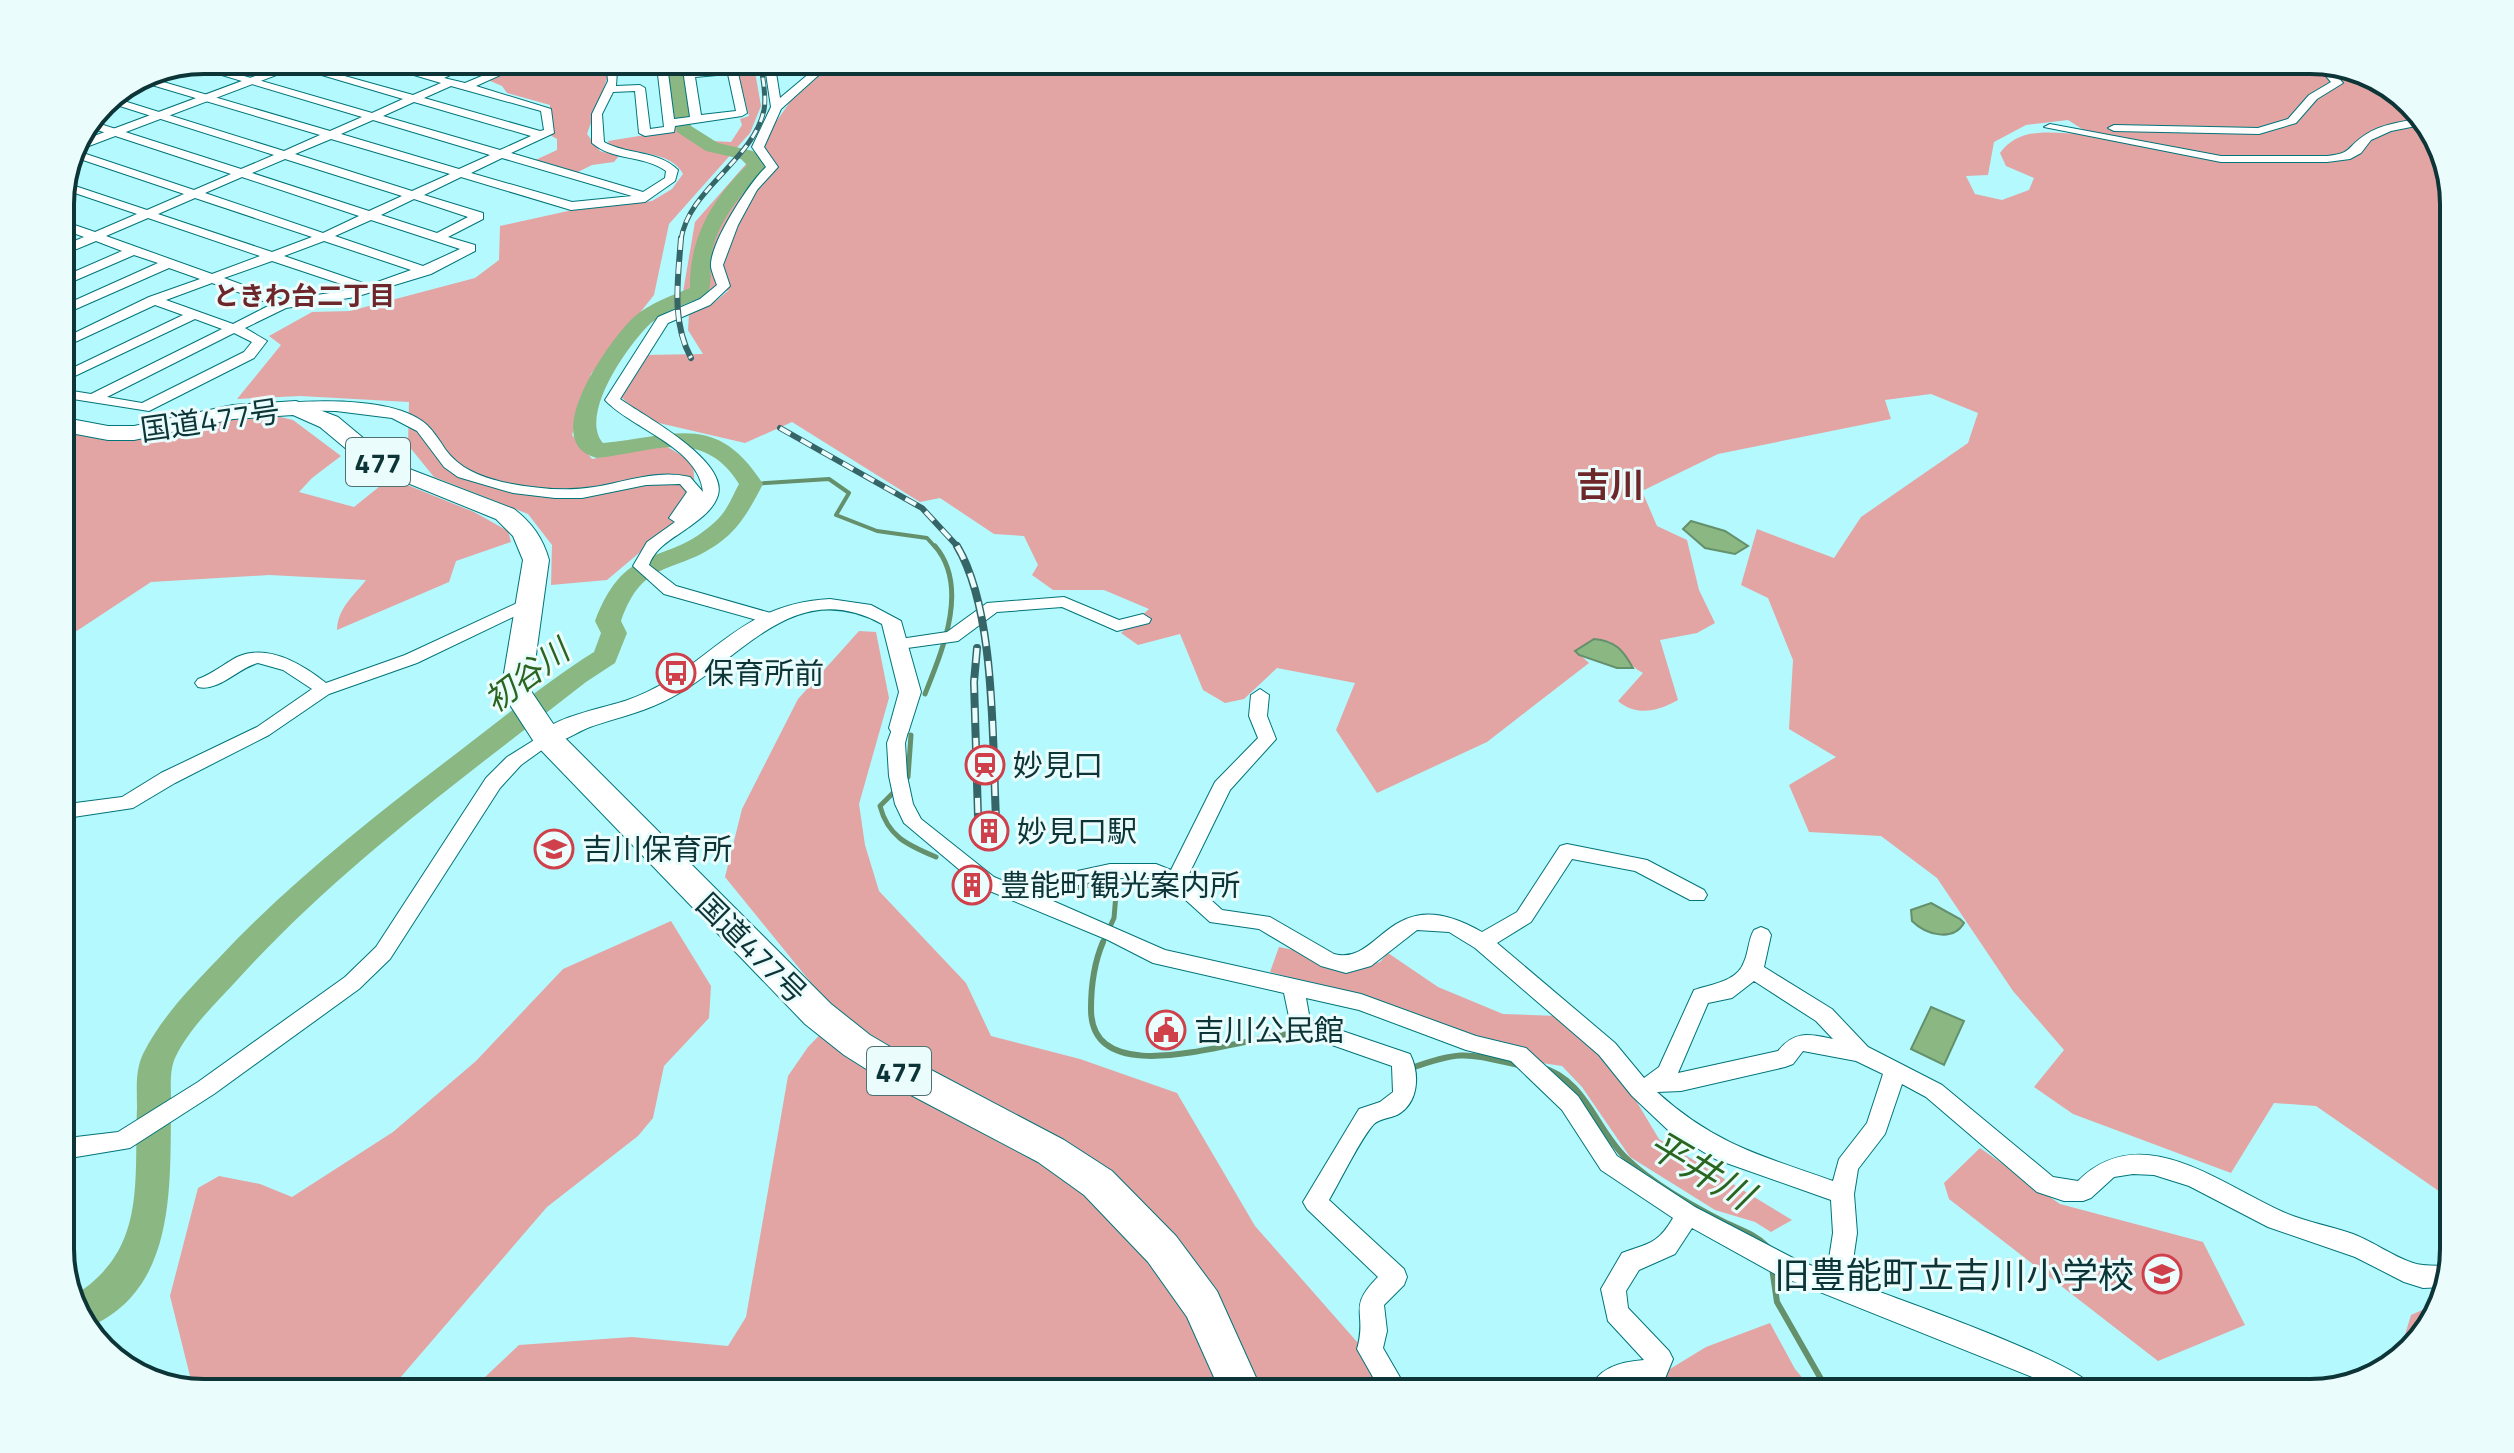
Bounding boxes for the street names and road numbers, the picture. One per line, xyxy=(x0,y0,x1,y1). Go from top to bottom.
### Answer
street label: 国道477号 xyxy=(137,387,283,453)
road number: 477 xyxy=(346,438,410,486)
street label: 国道477号 xyxy=(686,882,818,1014)
road number: 477 xyxy=(867,1047,931,1095)

